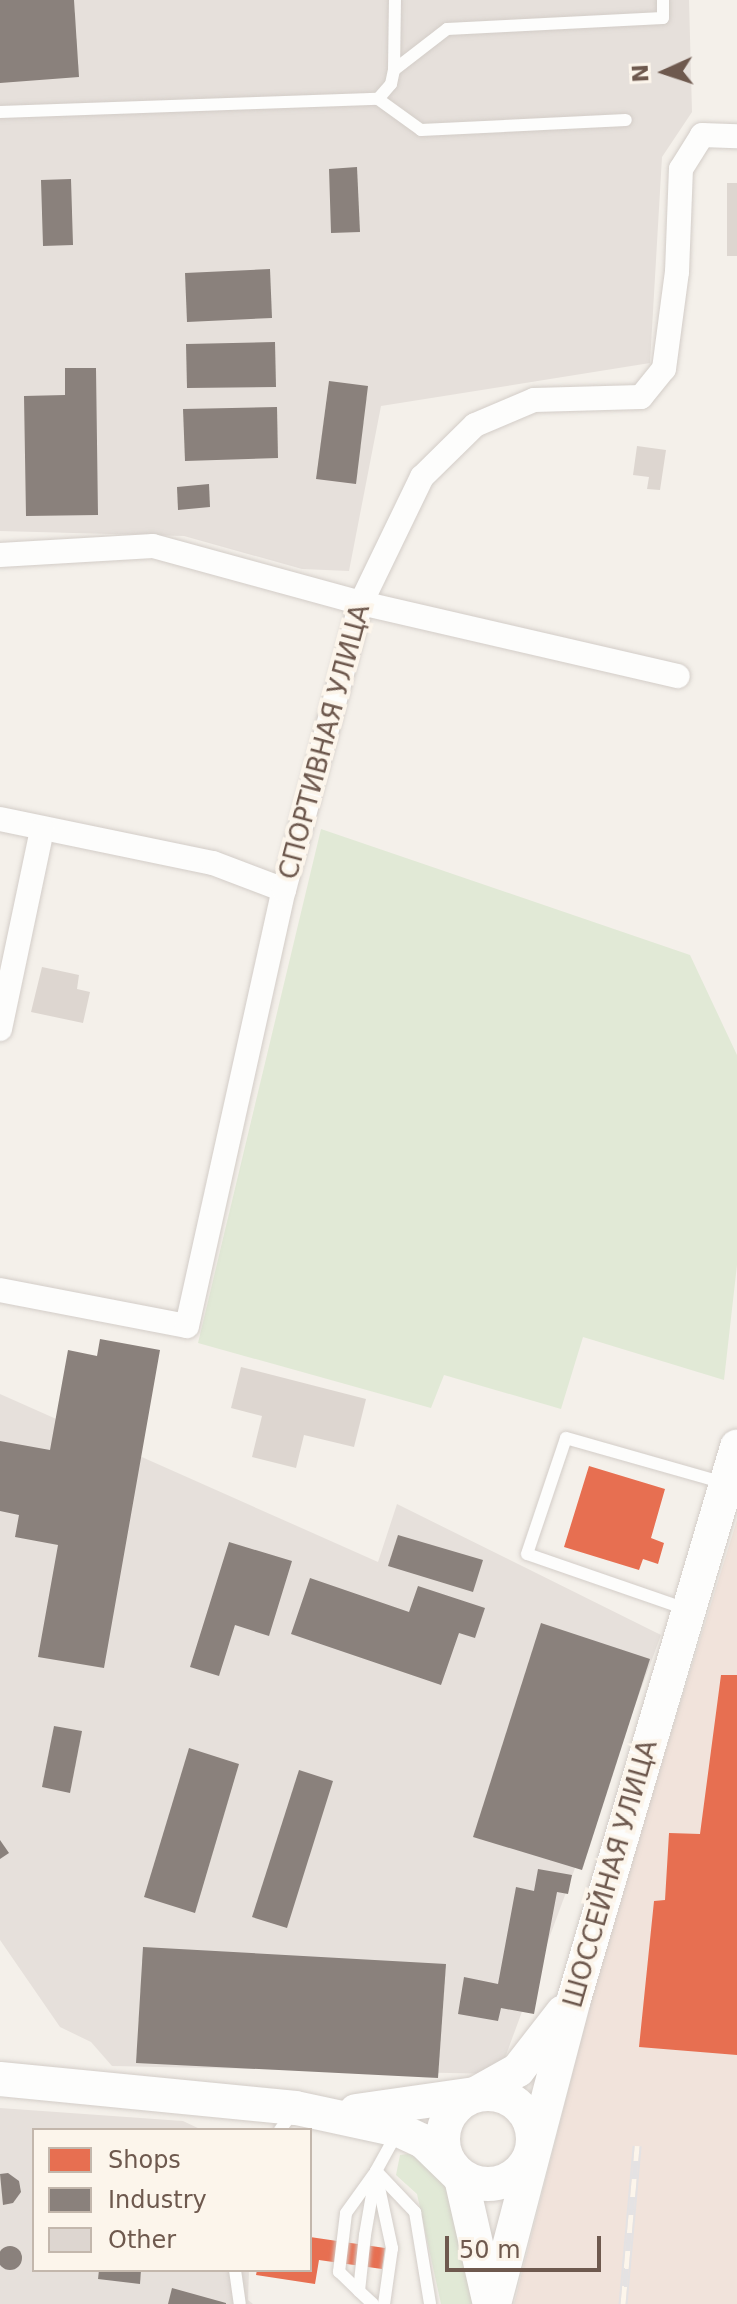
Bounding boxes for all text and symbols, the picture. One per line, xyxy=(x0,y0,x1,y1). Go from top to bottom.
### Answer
north arrow xyxy=(625,32,705,112)
text: N xyxy=(628,63,653,83)
street label: СПОРТИВНАЯ УЛИЦА xyxy=(273,601,377,883)
street label: ШОССЕЙНАЯ УЛИЦА xyxy=(558,1737,664,2011)
legend xyxy=(32,2128,312,2272)
text: Shops xyxy=(108,2146,181,2174)
text: Industry xyxy=(108,2186,207,2214)
scale bar xyxy=(449,2220,605,2270)
text: Other xyxy=(108,2226,176,2254)
text: 50 m xyxy=(459,2236,521,2264)

